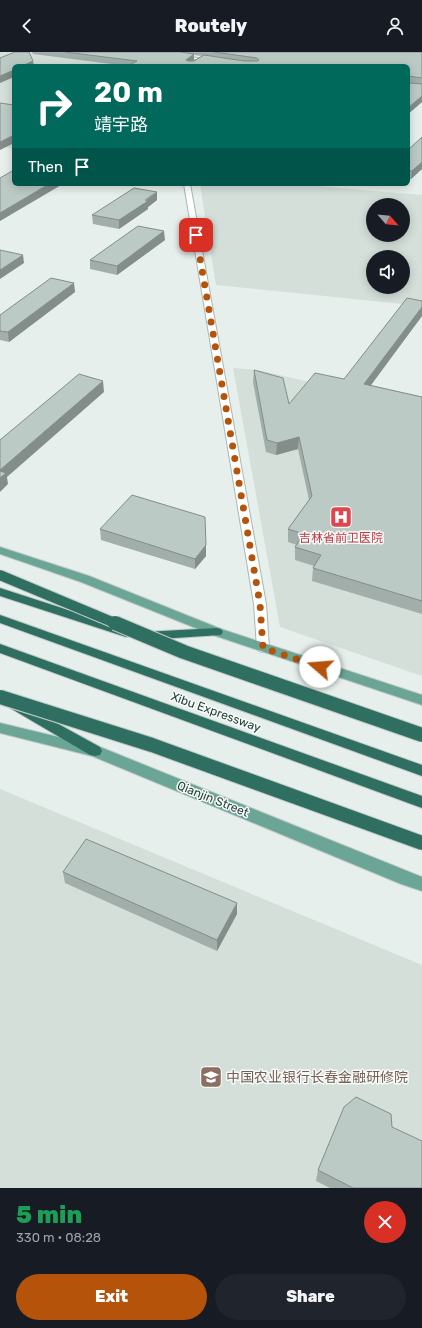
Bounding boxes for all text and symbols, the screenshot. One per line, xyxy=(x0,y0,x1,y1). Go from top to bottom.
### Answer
icon: back xyxy=(16,15,38,37)
text: Routely xyxy=(175,15,247,37)
icon: person xyxy=(384,15,406,37)
text: 20 m xyxy=(94,76,163,109)
icon: right xyxy=(28,80,80,132)
text: 靖宇路 xyxy=(94,114,148,136)
icon: arrive xyxy=(71,156,93,178)
text: Then xyxy=(28,158,63,176)
north arrow xyxy=(366,198,410,242)
map controls xyxy=(366,198,410,294)
pin xyxy=(179,218,213,252)
icon: arrive xyxy=(185,224,207,246)
button: sound xyxy=(366,250,410,294)
hospital icon: 吉林省前卫医院 xyxy=(328,504,354,530)
place label: 吉林省前卫医院 xyxy=(299,531,383,545)
position arrow xyxy=(299,646,341,688)
street label: Xibu Expressway xyxy=(169,689,263,735)
street label: Qianjin Street xyxy=(175,778,251,820)
school or university icon: 中国农业银行长春金融研修院 xyxy=(198,1064,224,1090)
place label: 中国农业银行长春金融研修院 xyxy=(226,1069,408,1086)
text: 5 min xyxy=(16,1201,82,1229)
button: close xyxy=(364,1201,406,1243)
text: 330 m · 08:28 xyxy=(16,1230,101,1245)
button: Exit xyxy=(16,1274,207,1320)
button: Share xyxy=(215,1274,406,1320)

